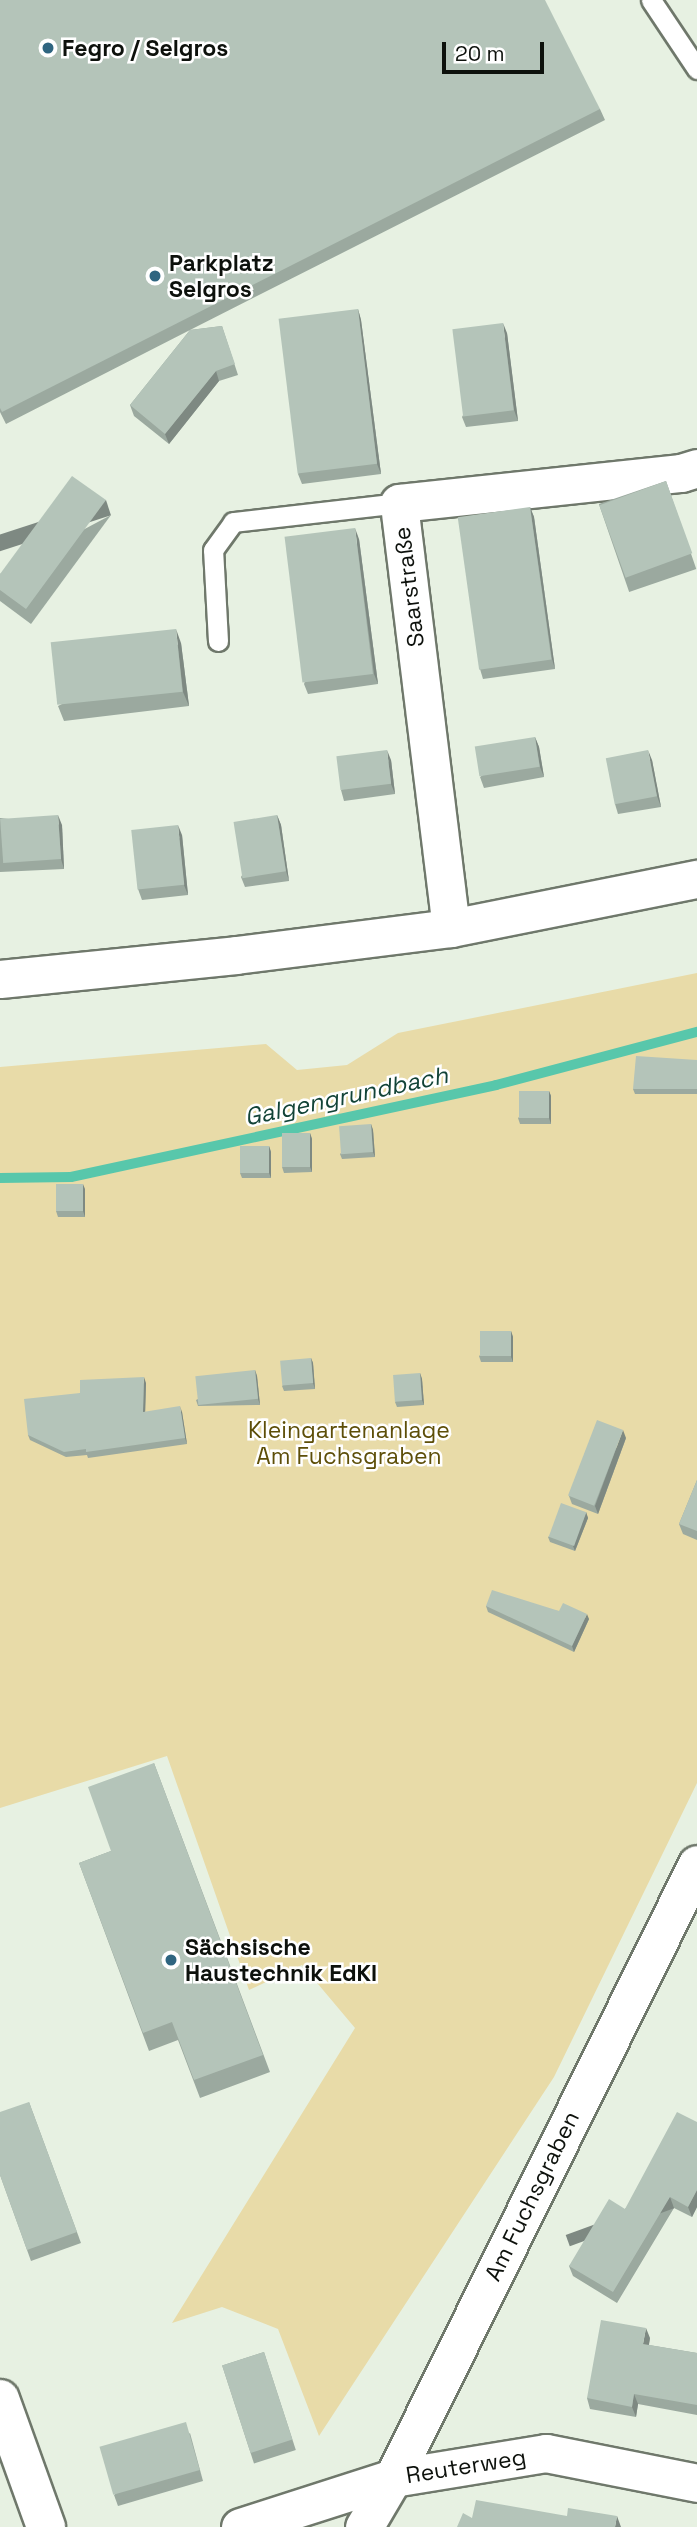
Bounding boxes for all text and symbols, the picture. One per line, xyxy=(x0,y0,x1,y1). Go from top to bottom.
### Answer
scale bar xyxy=(445,28,546,72)
place label: Fegro / Selgros xyxy=(62,34,228,62)
marker: Fegro / Selgros xyxy=(40,40,56,56)
text: 20 m xyxy=(455,40,505,67)
place label: Parkplatz Selgros xyxy=(169,249,274,303)
marker: Parkplatz Selgros xyxy=(147,268,163,284)
street label: Saarstraße xyxy=(388,525,430,649)
water label: Galgengrundbach xyxy=(242,1060,450,1132)
park label: Kleingartenanlage Am Fuchsgraben xyxy=(248,1416,450,1470)
place label: Sächsische Haustechnik EdKI xyxy=(185,1933,377,1987)
marker: Sächsische Haustechnik EdKI xyxy=(163,1952,179,1968)
street label: Am Fuchsgraben xyxy=(479,2107,585,2285)
street label: Reuterweg xyxy=(404,2443,528,2489)

